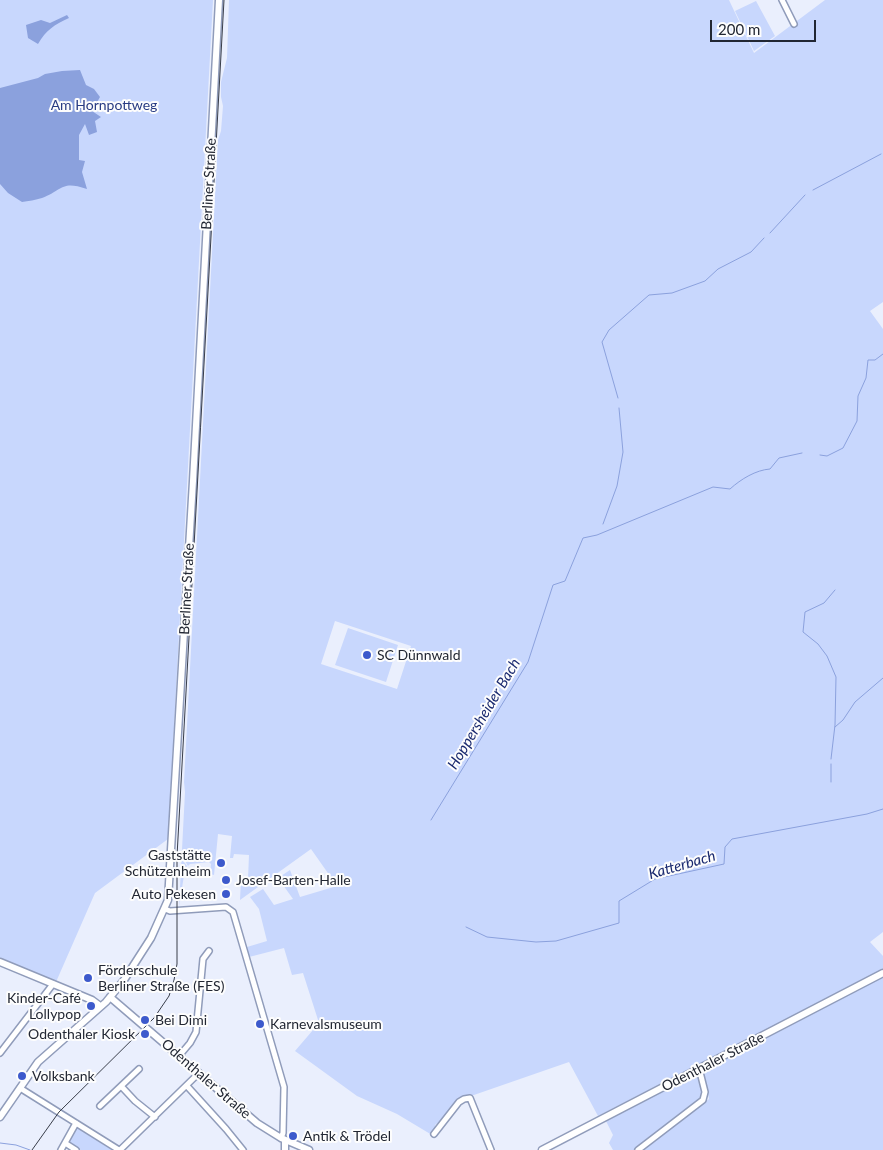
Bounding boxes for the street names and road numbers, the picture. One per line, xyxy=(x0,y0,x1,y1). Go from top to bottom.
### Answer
street label: Berliner Straße xyxy=(198,138,220,230)
street label: Berliner Straße xyxy=(176,543,198,635)
street label: Odenthaler Straße xyxy=(659,1029,767,1095)
street label: Odenthaler Straße xyxy=(158,1036,254,1122)

